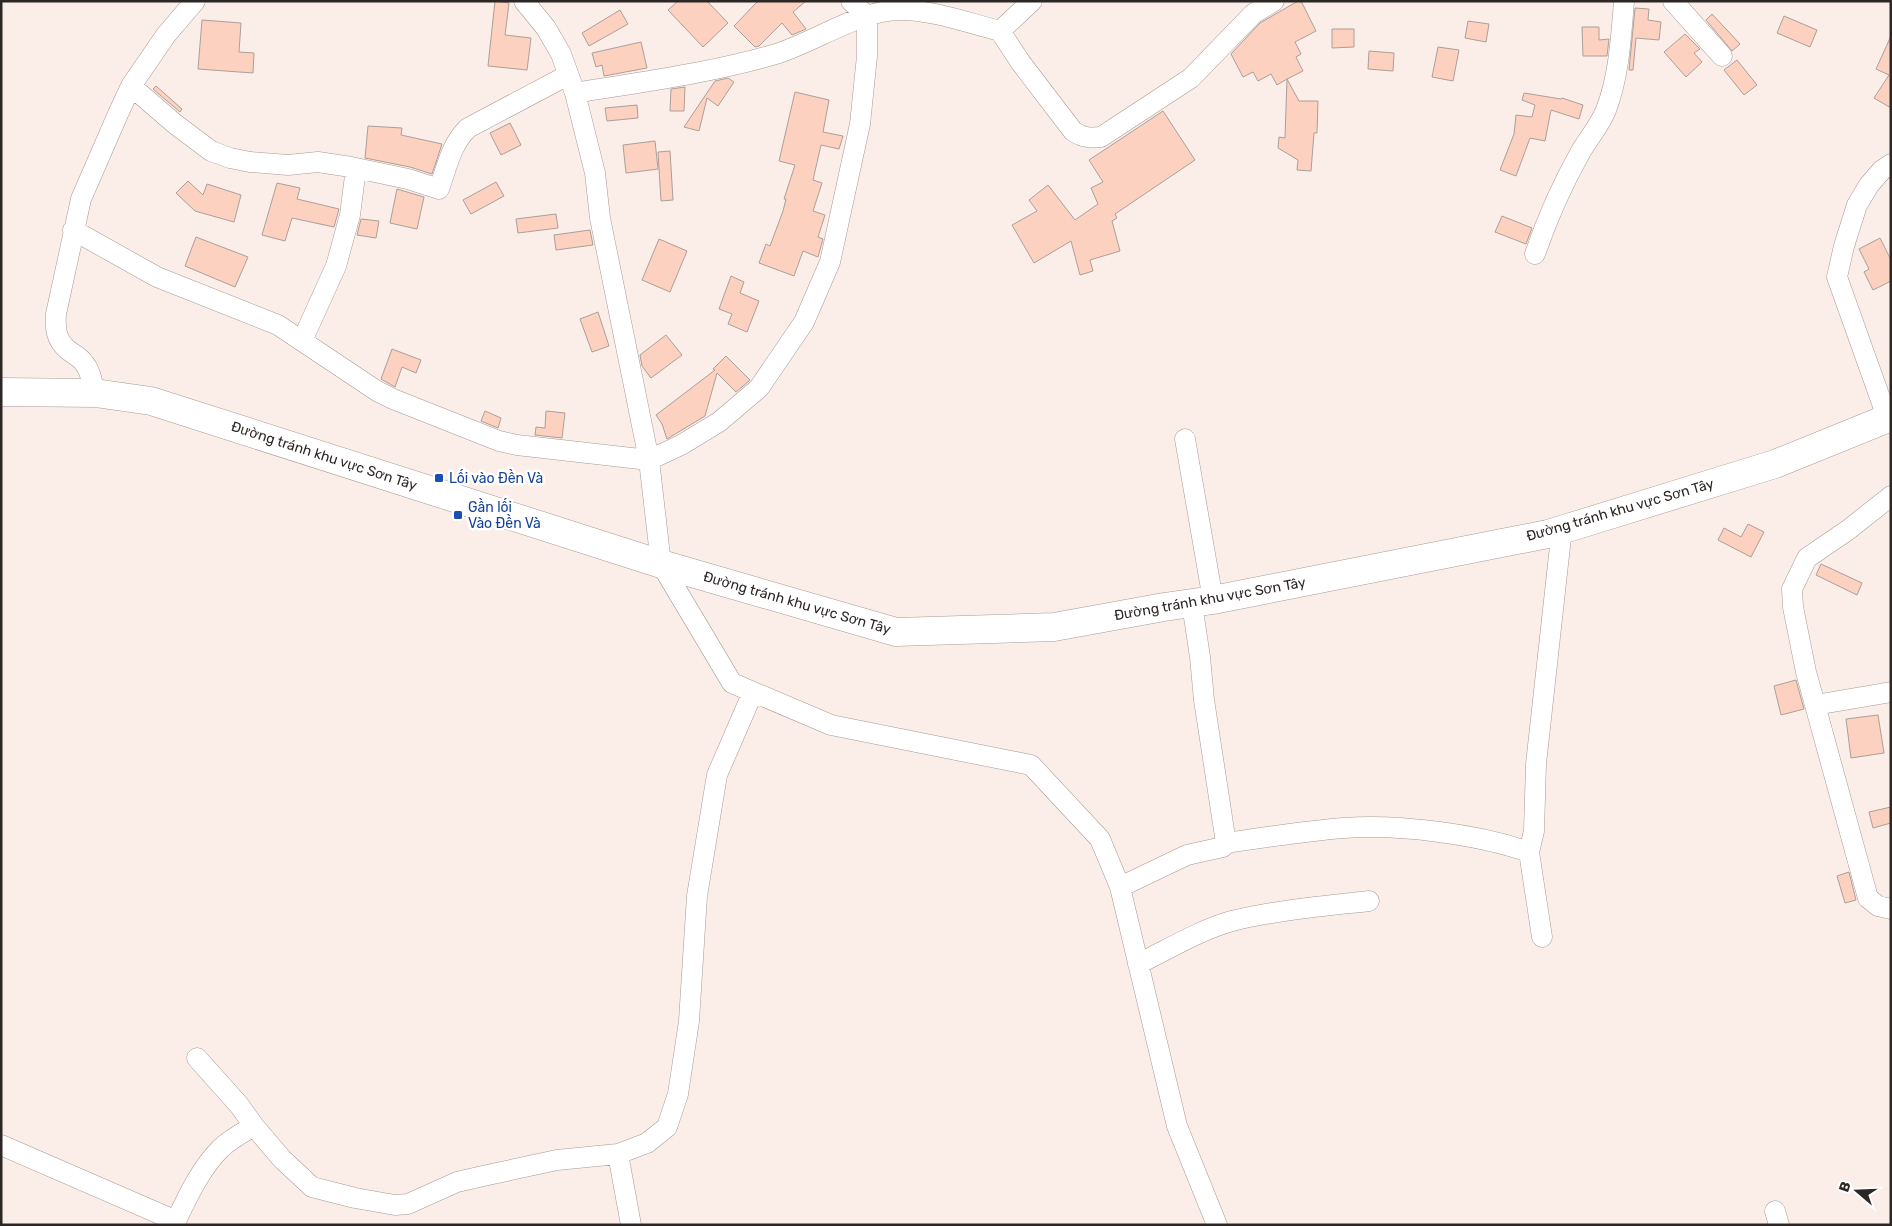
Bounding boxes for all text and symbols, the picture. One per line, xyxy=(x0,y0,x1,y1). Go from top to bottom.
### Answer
street label: Đường tránh khu vực Sơn Tây xyxy=(229,418,419,494)
place label: Lối vào Đền Và xyxy=(449,469,543,487)
marker: Lối vào Đền Và xyxy=(433,472,445,484)
street label: Đường tránh khu vực Sơn Tây xyxy=(1524,475,1716,545)
place label: Gần lối Vào Đền Và xyxy=(468,498,541,532)
marker: Gần lối Vào Đền Và xyxy=(452,509,464,521)
street label: Đường tránh khu vực Sơn Tây xyxy=(701,568,893,638)
street label: Đường tránh khu vực Sơn Tây xyxy=(1113,574,1307,624)
north arrow xyxy=(1832,1166,1882,1216)
text: B xyxy=(1836,1179,1855,1194)

